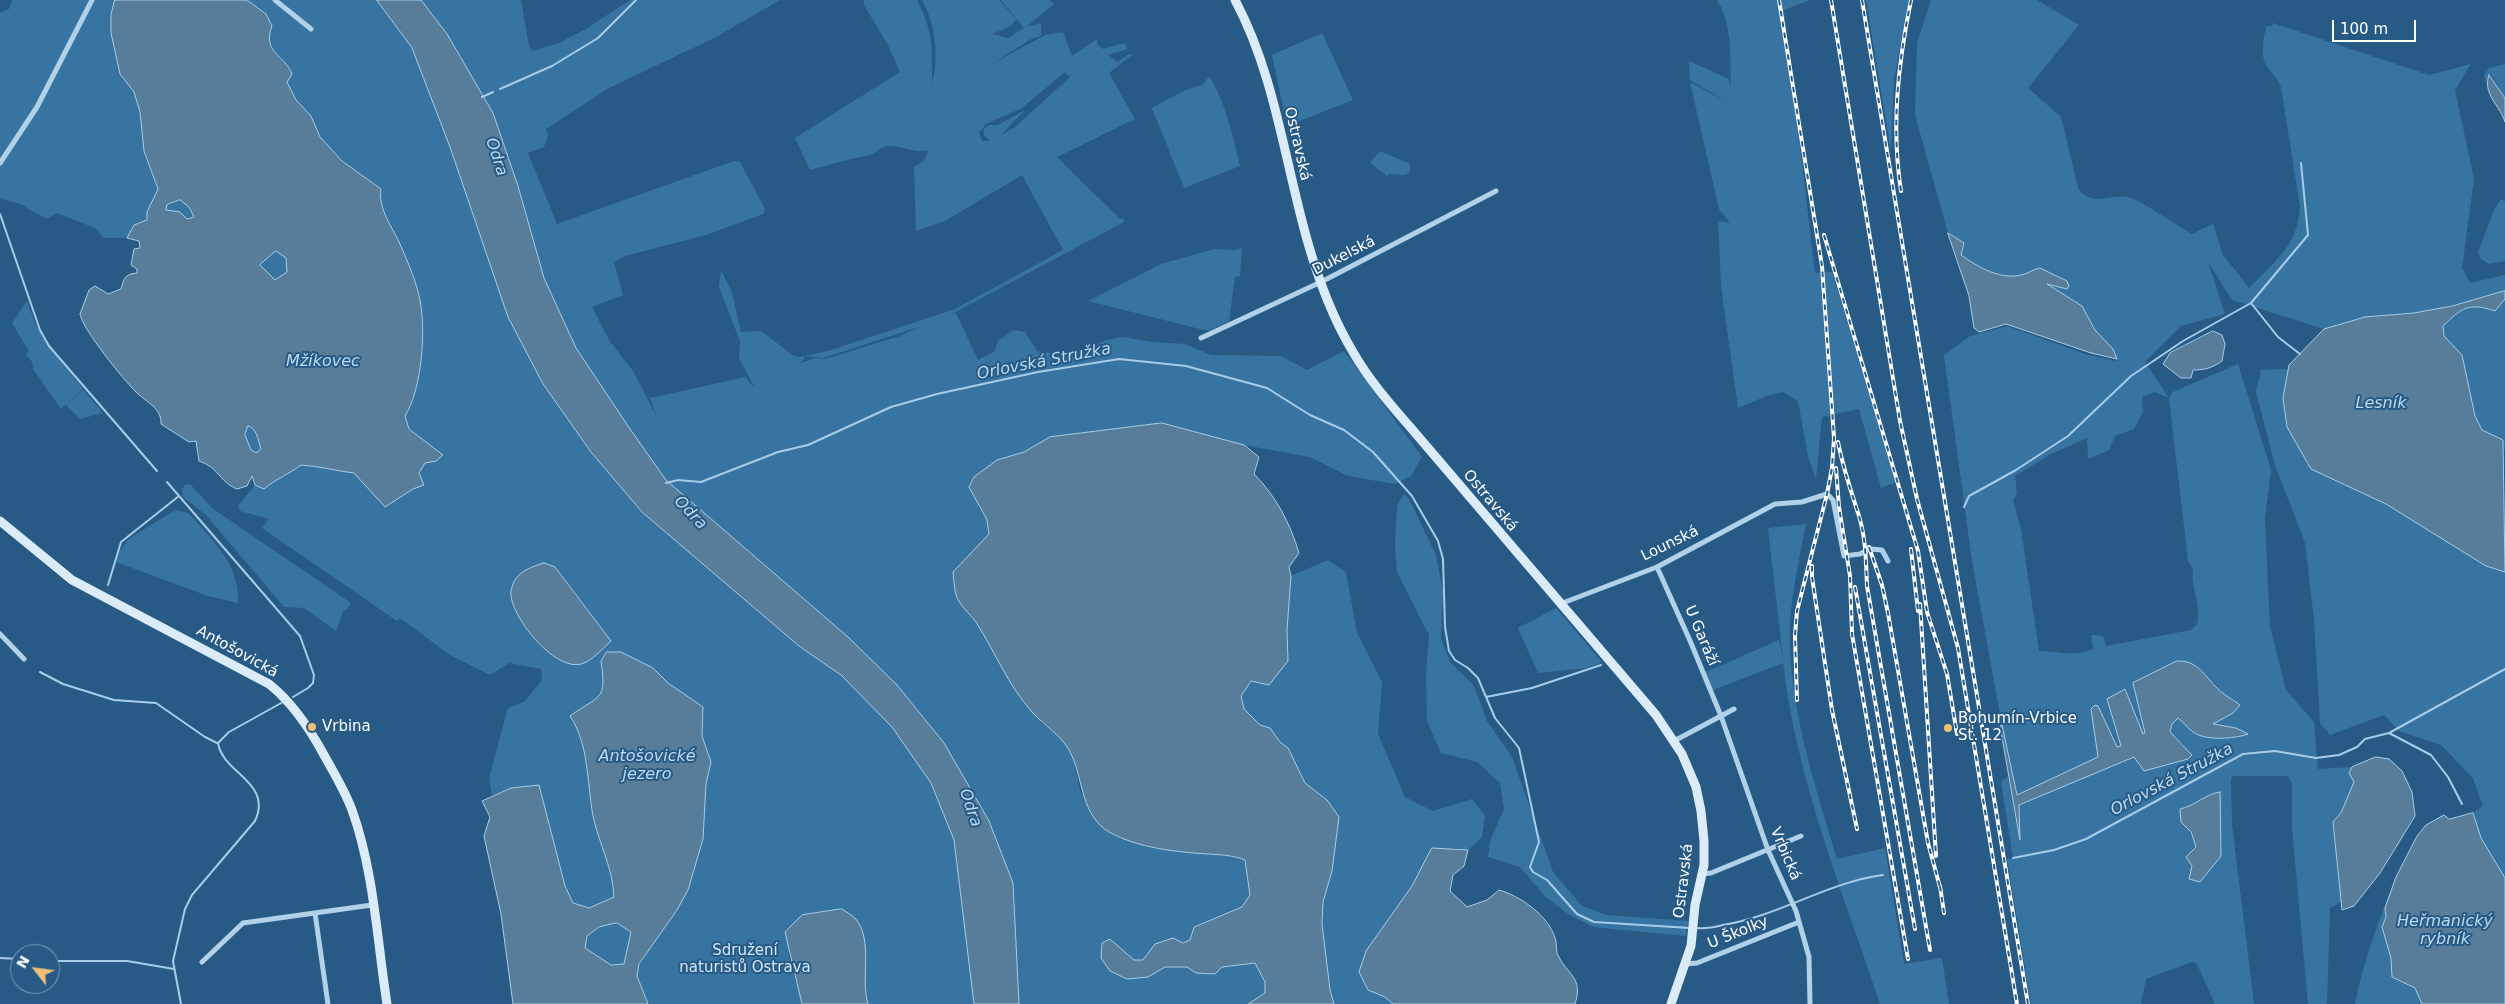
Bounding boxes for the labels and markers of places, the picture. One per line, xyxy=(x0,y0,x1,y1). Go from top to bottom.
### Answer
place label: Bohumín-Vrbice St. 12 xyxy=(1958,710,2077,745)
place label: Vrbina xyxy=(322,718,371,736)
marker: Vrbina xyxy=(306,721,318,733)
marker: Bohumín-Vrbice St. 12 xyxy=(1942,722,1954,734)

